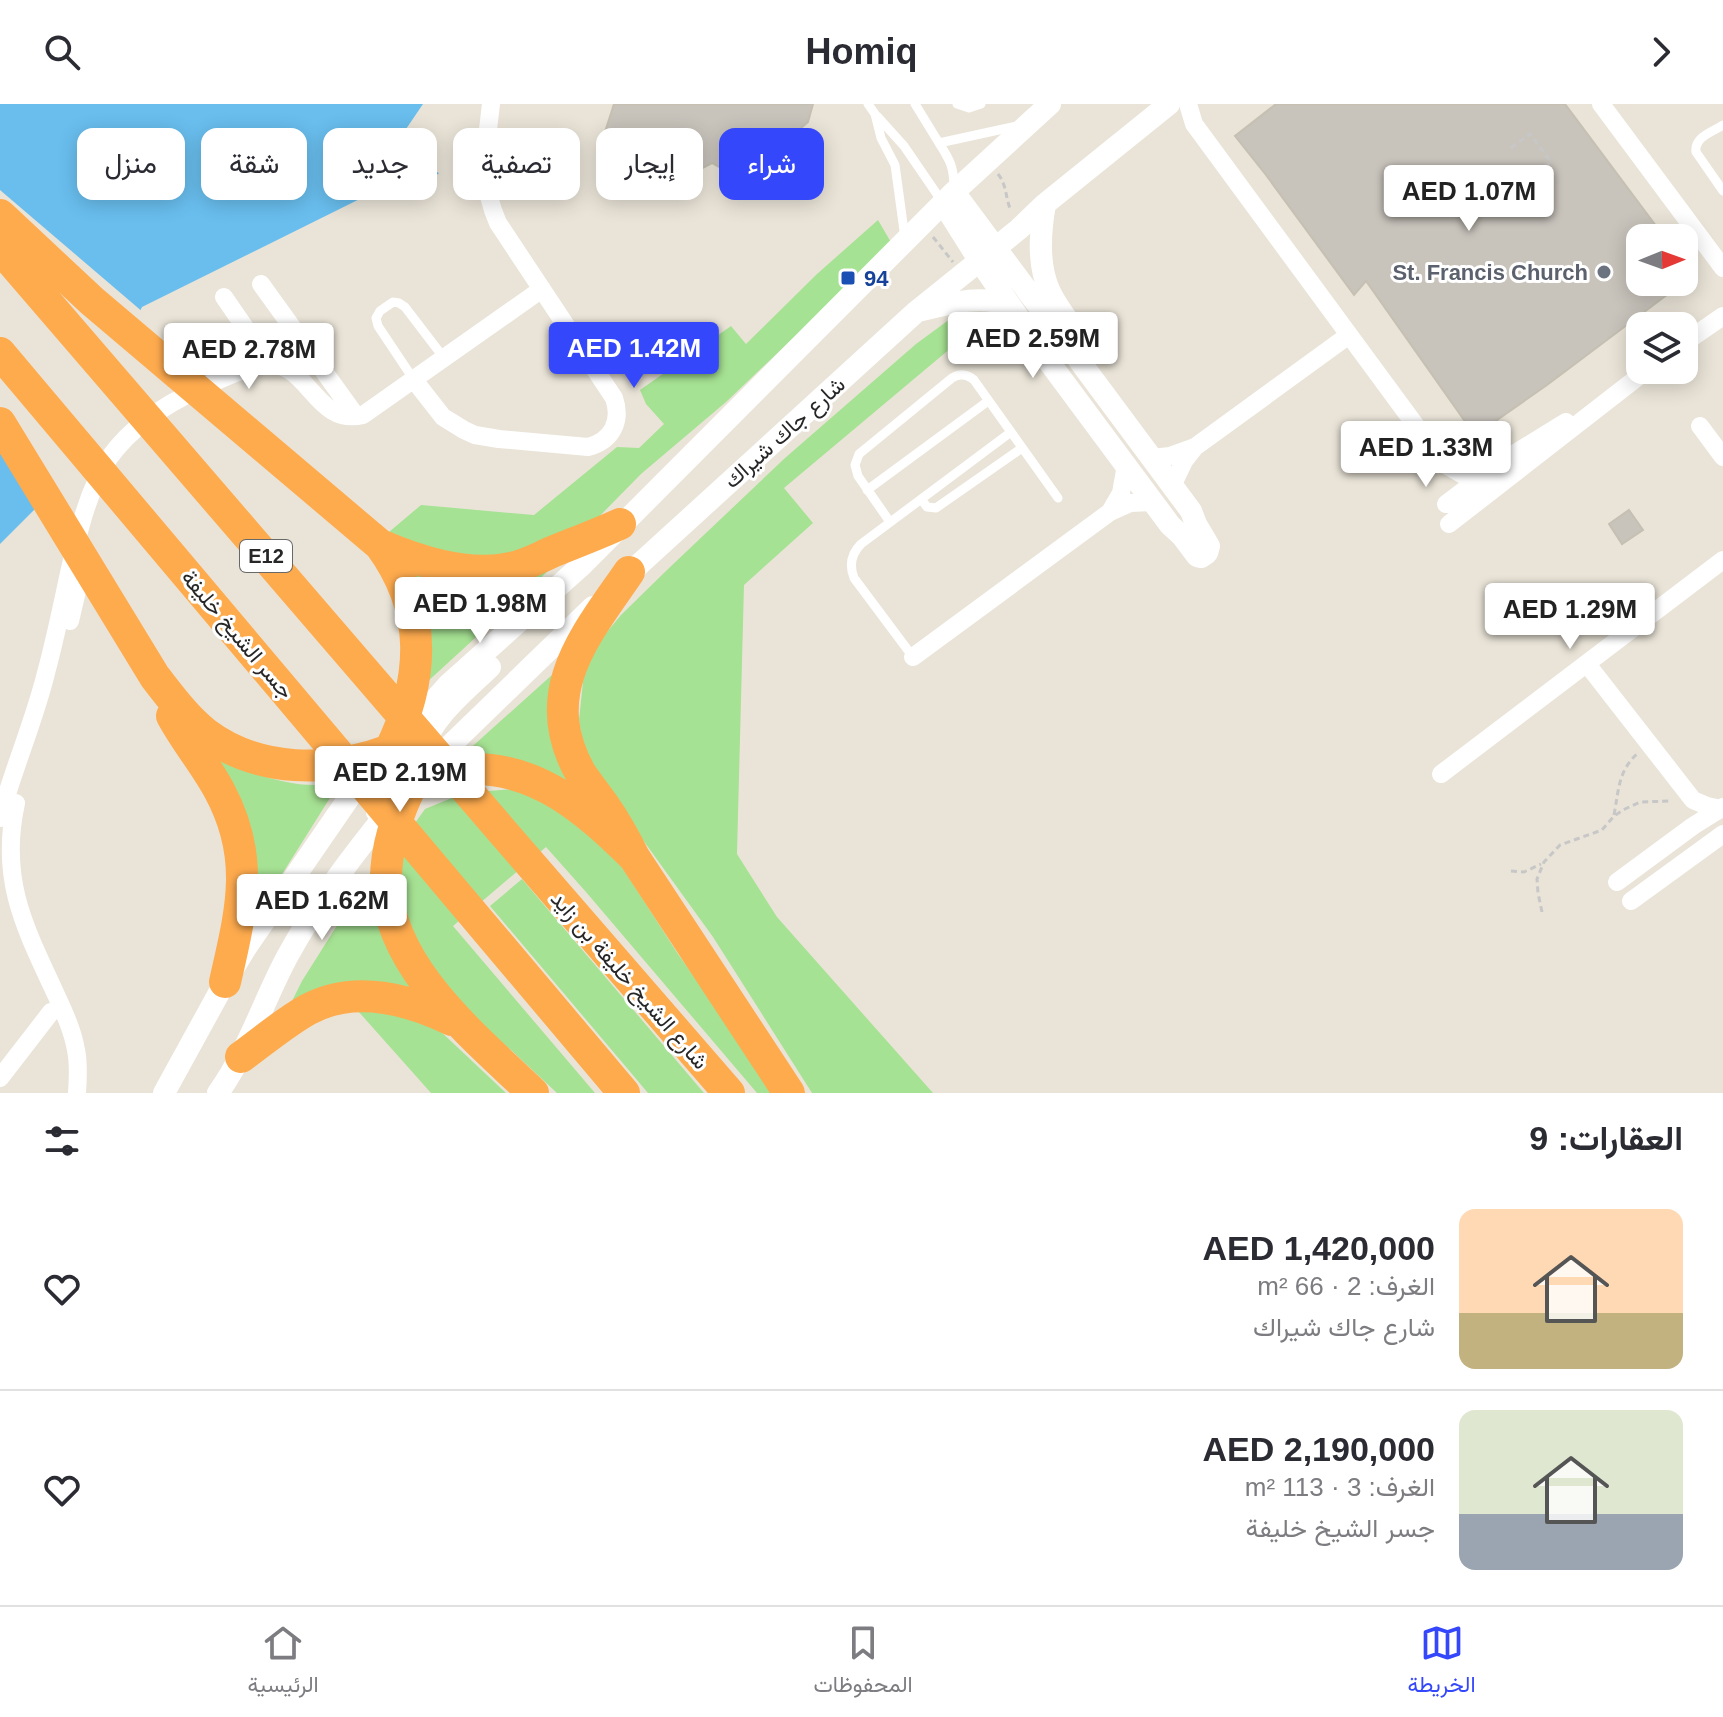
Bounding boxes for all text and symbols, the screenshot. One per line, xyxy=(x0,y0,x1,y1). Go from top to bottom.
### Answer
icon: search xyxy=(40,30,84,74)
icon: forward xyxy=(1639,30,1683,74)
text: Homiq xyxy=(806,31,918,72)
chip: منزل xyxy=(77,128,185,200)
chip: شقة xyxy=(201,128,307,200)
chip: جديد xyxy=(323,128,437,200)
chip: تصفية xyxy=(453,128,580,200)
chip: إيجار xyxy=(596,128,703,200)
chip: شراء xyxy=(719,128,824,200)
pin: AED 1.07M xyxy=(1377,165,1561,233)
text: AED 1.07M xyxy=(1402,176,1536,206)
north arrow xyxy=(1626,224,1698,296)
map controls xyxy=(1626,224,1698,384)
place label: St. Francis Church xyxy=(1392,260,1588,285)
marker: St. Francis Church xyxy=(1595,263,1613,281)
place label: 94 xyxy=(864,266,889,291)
marker: 94 xyxy=(839,269,857,287)
pin: AED 2.59M xyxy=(941,312,1125,380)
button: layers xyxy=(1626,312,1698,384)
pin: AED 1.42M xyxy=(542,322,726,390)
pin: AED 2.78M xyxy=(157,323,341,391)
text: AED 2.59M xyxy=(966,323,1100,353)
text: AED 1.42M xyxy=(567,333,701,363)
text: AED 2.78M xyxy=(182,334,316,364)
street label: شارع جاك شيراك xyxy=(719,372,851,495)
pin: AED 1.33M xyxy=(1334,421,1518,489)
text: AED 1.33M xyxy=(1359,432,1493,462)
road number: E12 xyxy=(240,540,292,572)
street label: جسر الشيخ خليفة xyxy=(175,565,299,705)
pin: AED 1.98M xyxy=(388,577,572,645)
pin: AED 1.29M xyxy=(1478,583,1662,651)
text: AED 1.98M xyxy=(413,588,547,618)
text: AED 1.29M xyxy=(1503,594,1637,624)
pin: AED 2.19M xyxy=(308,746,492,814)
text: AED 2.19M xyxy=(333,757,467,787)
pin: AED 1.62M xyxy=(230,874,414,942)
text: AED 1.62M xyxy=(255,885,389,915)
street label: شارع الشيخ خليفة بن زايد xyxy=(544,886,714,1076)
icon: filters xyxy=(40,1119,84,1163)
text: العقارات: 9 xyxy=(1529,1119,1683,1157)
text: AED 1,420,000 xyxy=(1203,1229,1435,1267)
icon: home xyxy=(1523,1241,1619,1337)
icon: heart xyxy=(40,1267,84,1311)
text: الغرف: 2 · 66 m² xyxy=(1257,1271,1435,1301)
text: شارع جاك شيراك xyxy=(1253,1312,1435,1342)
text: AED 2,190,000 xyxy=(1203,1430,1435,1468)
icon: home xyxy=(1523,1442,1619,1538)
icon: heart xyxy=(40,1468,84,1512)
text: الغرف: 3 · 113 m² xyxy=(1245,1472,1435,1502)
text: جسر الشيخ خليفة xyxy=(1245,1513,1435,1543)
tab: الرئيسية xyxy=(247,1621,319,1704)
tab: المحفوظات xyxy=(813,1621,913,1704)
tab: الخريطة xyxy=(1408,1621,1476,1704)

